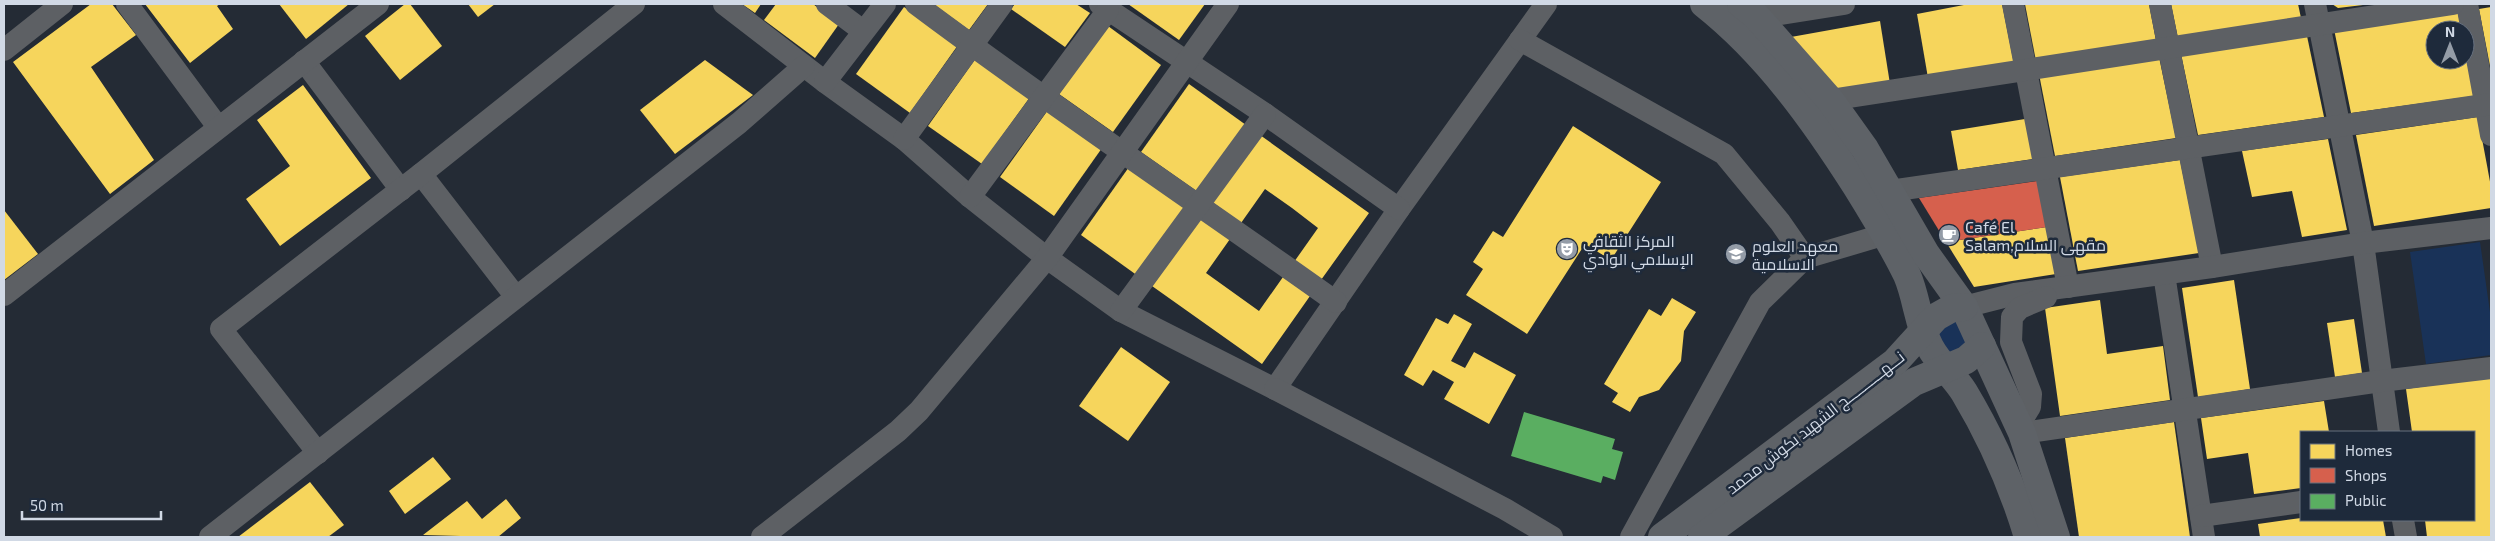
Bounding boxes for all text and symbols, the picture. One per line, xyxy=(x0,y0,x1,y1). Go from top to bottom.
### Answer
north arrow xyxy=(2425,20,2475,70)
text: N xyxy=(2445,23,2455,40)
place label: Café El Salam,مقهى السلام xyxy=(1965,217,2106,257)
cafe icon: Café El Salam,مقهى السلام xyxy=(1937,223,1961,247)
place label: المركز الثقافي الإسلامي الوادي xyxy=(1583,231,1694,273)
place label: معهد العلوم الاسلامية xyxy=(1752,236,1838,274)
theatre icon: المركز الثقافي الإسلامي الوادي xyxy=(1555,237,1579,261)
school or university icon: معهد العلوم الاسلامية xyxy=(1724,242,1748,266)
street label: نـــهـــــــــــج الشهيد بكوش محمد xyxy=(1722,347,1910,500)
legend xyxy=(2300,431,2475,521)
text: Homes xyxy=(2345,441,2392,459)
text: Shops xyxy=(2345,466,2387,484)
scale bar xyxy=(22,488,161,520)
text: Public xyxy=(2345,491,2386,509)
text: 50 m xyxy=(30,496,64,514)

